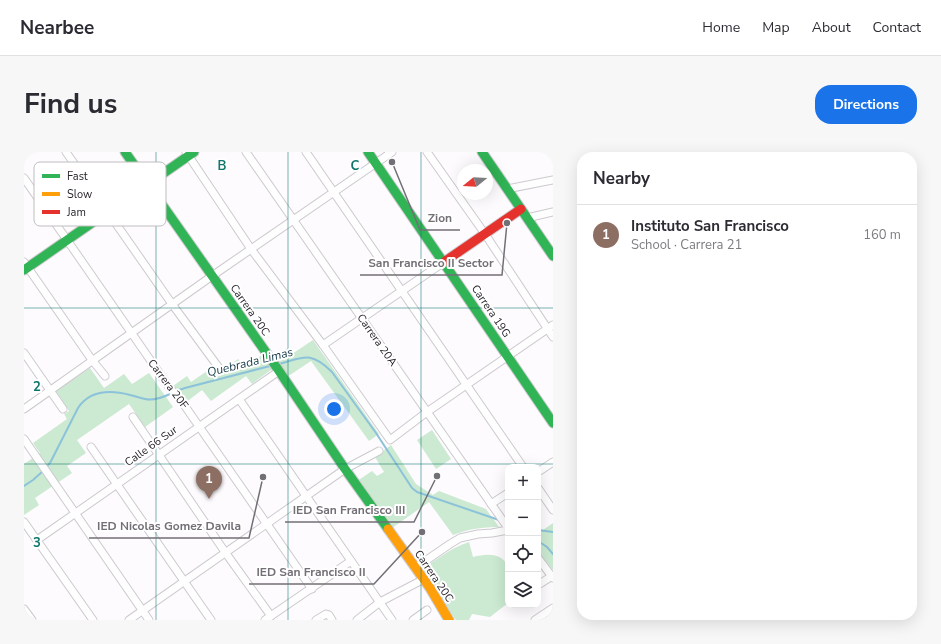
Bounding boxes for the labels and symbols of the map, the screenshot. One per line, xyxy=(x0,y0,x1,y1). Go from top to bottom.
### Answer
text: B xyxy=(218,157,227,175)
text: C xyxy=(351,157,360,175)
legend xyxy=(34,162,166,226)
north arrow xyxy=(457,164,493,200)
text: Fast xyxy=(67,169,88,184)
text: Slow xyxy=(67,187,92,202)
text: Jam xyxy=(66,205,86,220)
callout: Zion xyxy=(420,206,460,230)
text: Zion xyxy=(428,210,452,226)
callout: San Francisco II Sector xyxy=(360,251,502,275)
text: San Francisco II Sector xyxy=(368,255,494,271)
street label: Carrera 20C xyxy=(227,281,273,339)
street label: Carrera 19G xyxy=(468,282,514,340)
street label: Carrera 20A xyxy=(354,311,400,369)
water label: Quebrada Limas xyxy=(205,344,295,380)
street label: Carrera 20F xyxy=(144,356,192,412)
text: 2 xyxy=(33,378,41,396)
your location xyxy=(324,399,344,419)
street label: Calle 66 Sur xyxy=(122,422,180,470)
pin: 1 xyxy=(196,466,222,499)
callout: IED San Francisco III xyxy=(285,498,414,522)
text: IED San Francisco III xyxy=(293,502,405,518)
callout: IED Nicolas Gomez Davila xyxy=(89,514,249,538)
text: IED Nicolas Gomez Davila xyxy=(97,518,241,534)
text: 3 xyxy=(33,534,41,552)
street label: Carrera 20C xyxy=(411,547,457,605)
callout: IED San Francisco II xyxy=(249,560,374,584)
text: IED San Francisco II xyxy=(256,564,366,580)

